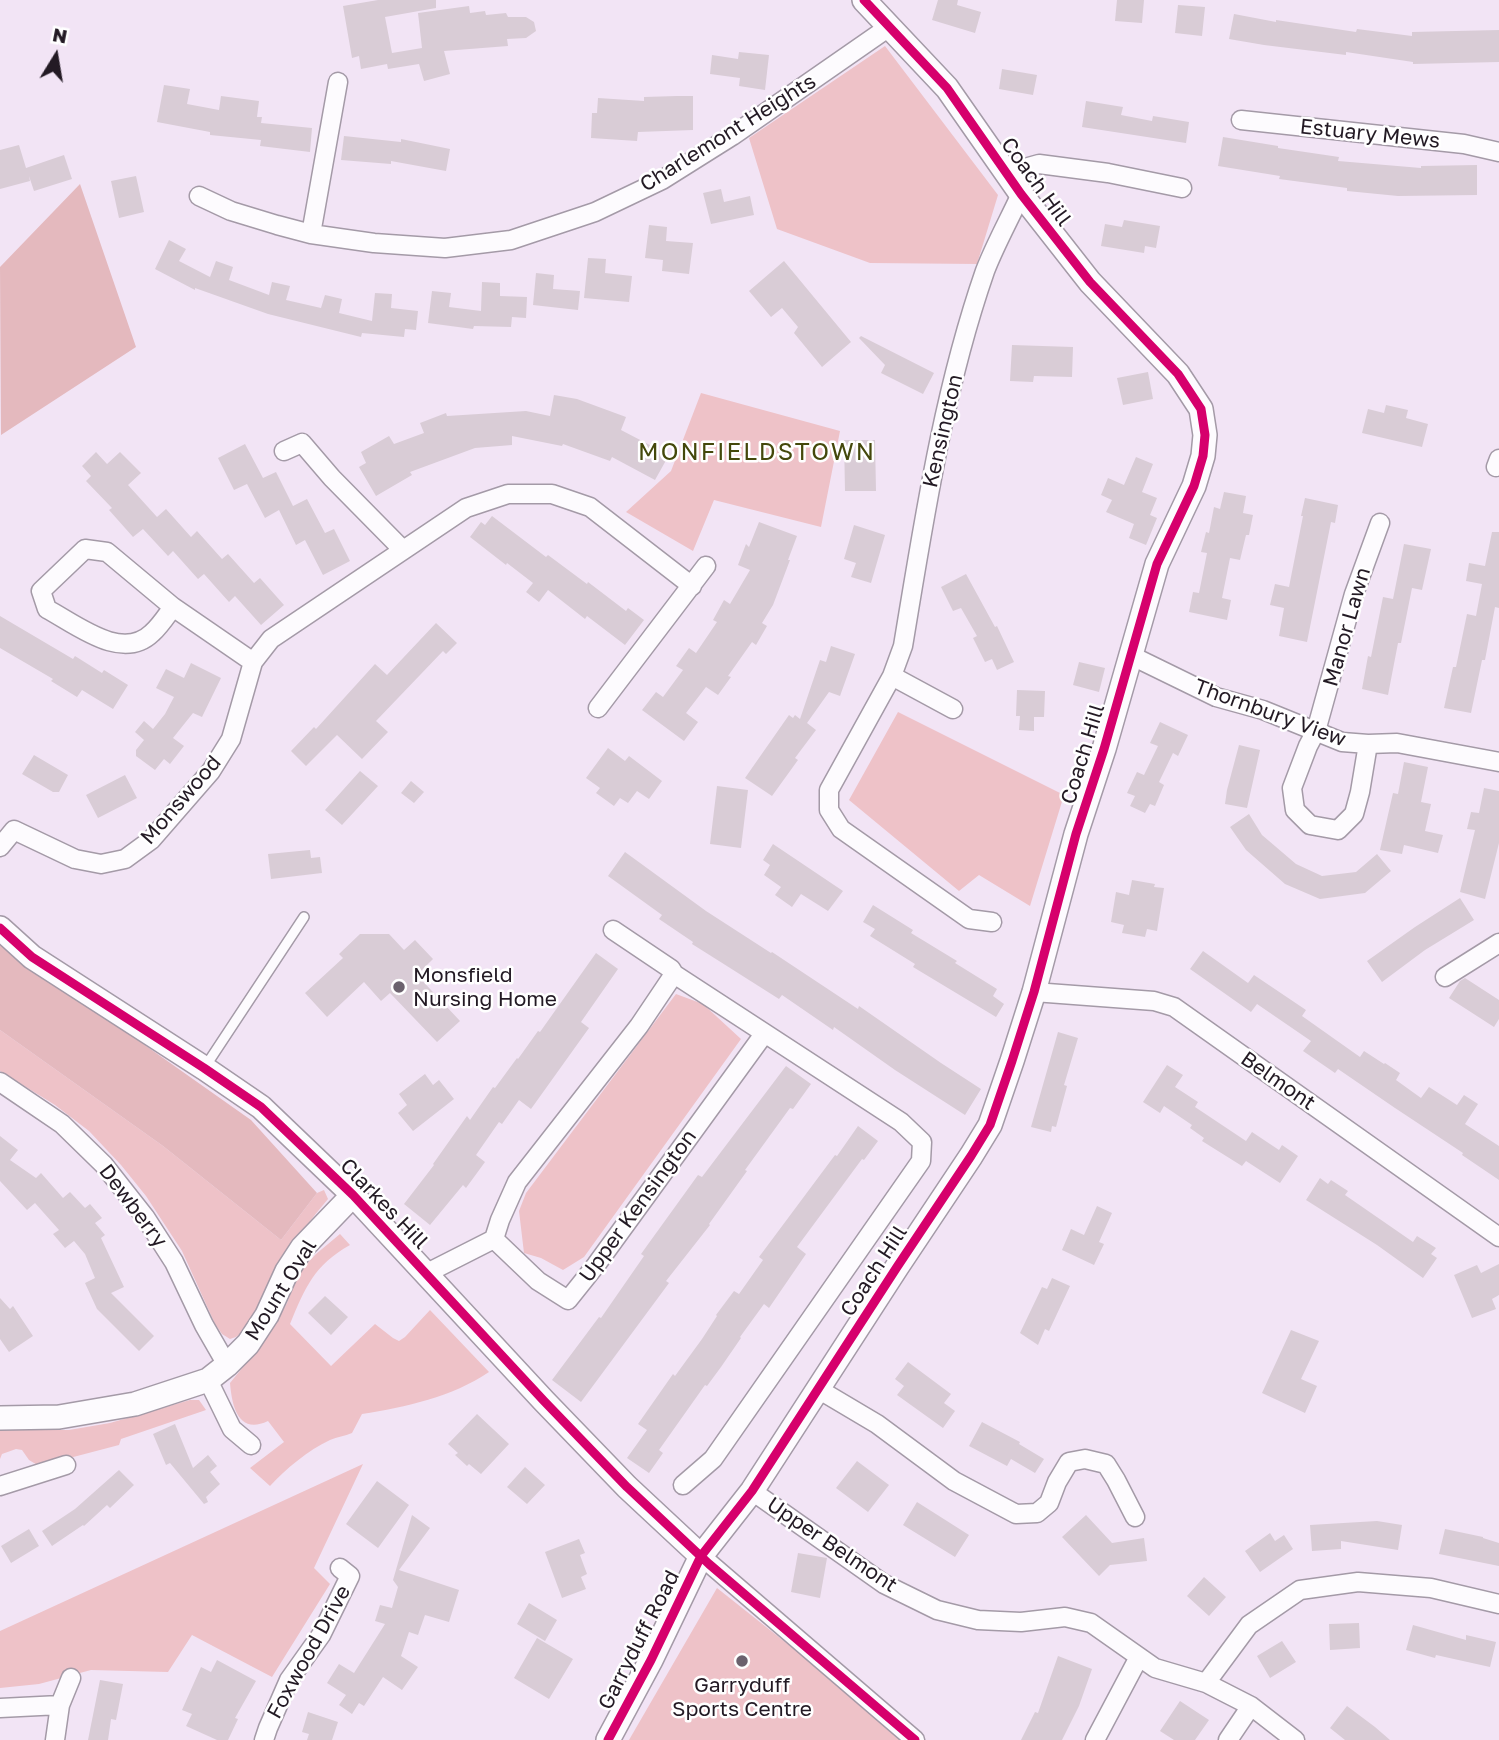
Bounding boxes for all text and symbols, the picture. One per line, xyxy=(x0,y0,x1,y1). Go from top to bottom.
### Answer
north arrow xyxy=(21,21,91,91)
text: N xyxy=(51,22,69,48)
street label: Charlemont Heights xyxy=(636,69,820,197)
street label: Estuary Mews xyxy=(1299,114,1441,154)
street label: Coach Hill xyxy=(995,133,1077,231)
street label: Kensington xyxy=(918,372,968,490)
district label: MONFIELDSTOWN xyxy=(640,438,874,466)
street label: Manor Lawn xyxy=(1318,565,1376,689)
street label: Thornbury View xyxy=(1191,674,1349,752)
street label: Coach Hill xyxy=(1056,701,1110,807)
street label: Monswood xyxy=(136,750,226,850)
place label: Monsfield Nursing Home xyxy=(413,962,557,1012)
marker: Monsfield Nursing Home xyxy=(391,979,407,995)
street label: Belmont xyxy=(1236,1046,1320,1116)
street label: Upper Kensington xyxy=(574,1125,702,1287)
street label: Clarkes Hill xyxy=(335,1153,433,1255)
street label: Dewberry xyxy=(94,1159,172,1253)
street label: Coach Hill xyxy=(835,1221,913,1321)
street label: Mount Oval xyxy=(240,1235,322,1345)
street label: Upper Belmont xyxy=(762,1492,902,1598)
street label: Garryduff Road xyxy=(593,1566,685,1714)
street label: Foxwood Drive xyxy=(262,1581,356,1723)
marker: Garryduff Sports Centre xyxy=(734,1653,750,1669)
place label: Garryduff Sports Centre xyxy=(672,1672,812,1722)

